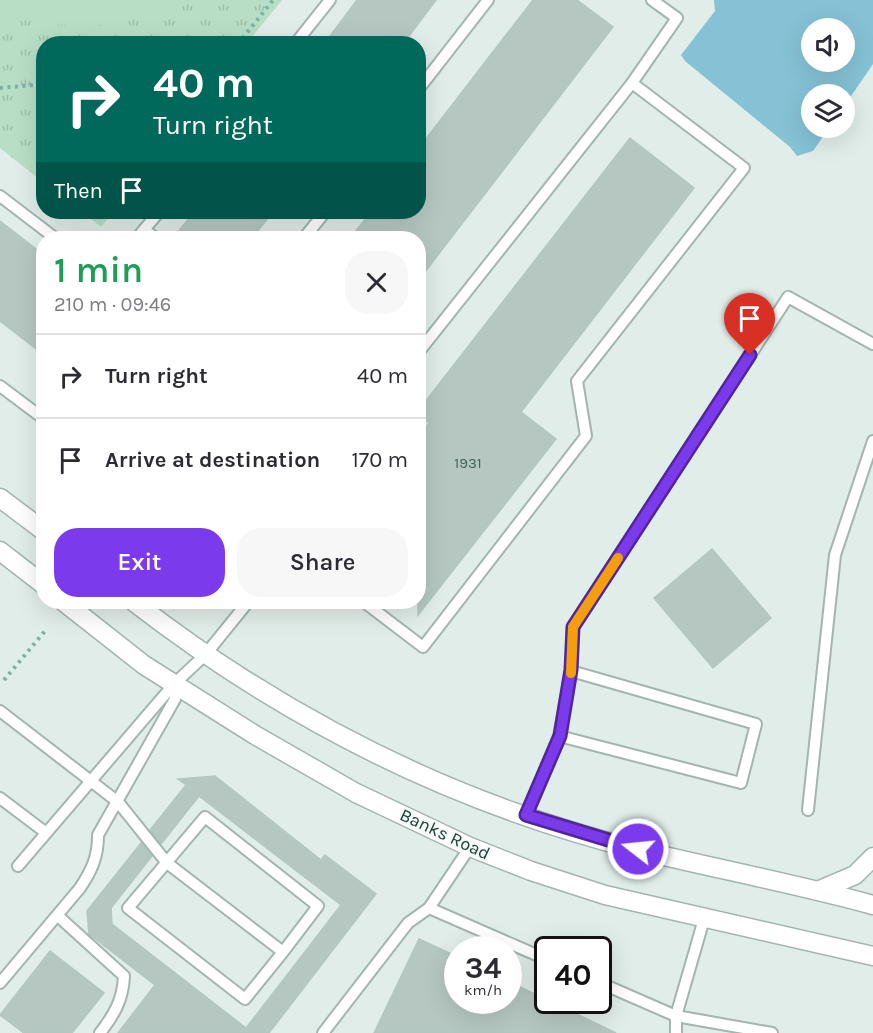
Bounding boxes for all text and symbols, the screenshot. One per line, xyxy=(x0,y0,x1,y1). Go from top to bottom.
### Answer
map controls xyxy=(801,18,855,138)
button: sound xyxy=(801,18,855,72)
text: 40 m xyxy=(153,58,255,108)
icon: right xyxy=(54,60,132,138)
button: layers xyxy=(801,84,855,138)
text: Turn right xyxy=(153,109,273,141)
icon: arrive xyxy=(115,174,148,207)
text: Then xyxy=(54,178,103,204)
text: 1 min xyxy=(54,249,143,291)
button: close xyxy=(345,251,408,314)
text: 210 m · 09:46 xyxy=(54,293,171,316)
pin xyxy=(724,293,775,355)
icon: arrive xyxy=(733,302,766,335)
icon: right xyxy=(54,360,87,393)
text: Turn right xyxy=(105,363,208,389)
text: 40 m xyxy=(357,363,408,389)
icon: arrive xyxy=(54,444,87,477)
text: Arrive at destination xyxy=(105,447,320,473)
text: 170 m xyxy=(352,447,408,473)
house number: 1931 xyxy=(454,454,482,472)
button: Exit xyxy=(54,528,225,597)
button: Share xyxy=(237,528,408,597)
street label: Banks Road xyxy=(396,803,494,865)
position arrow xyxy=(606,817,670,881)
speed limit sign: 40 xyxy=(534,936,612,1014)
text: 34 xyxy=(465,950,501,986)
text: km/h xyxy=(464,981,502,999)

